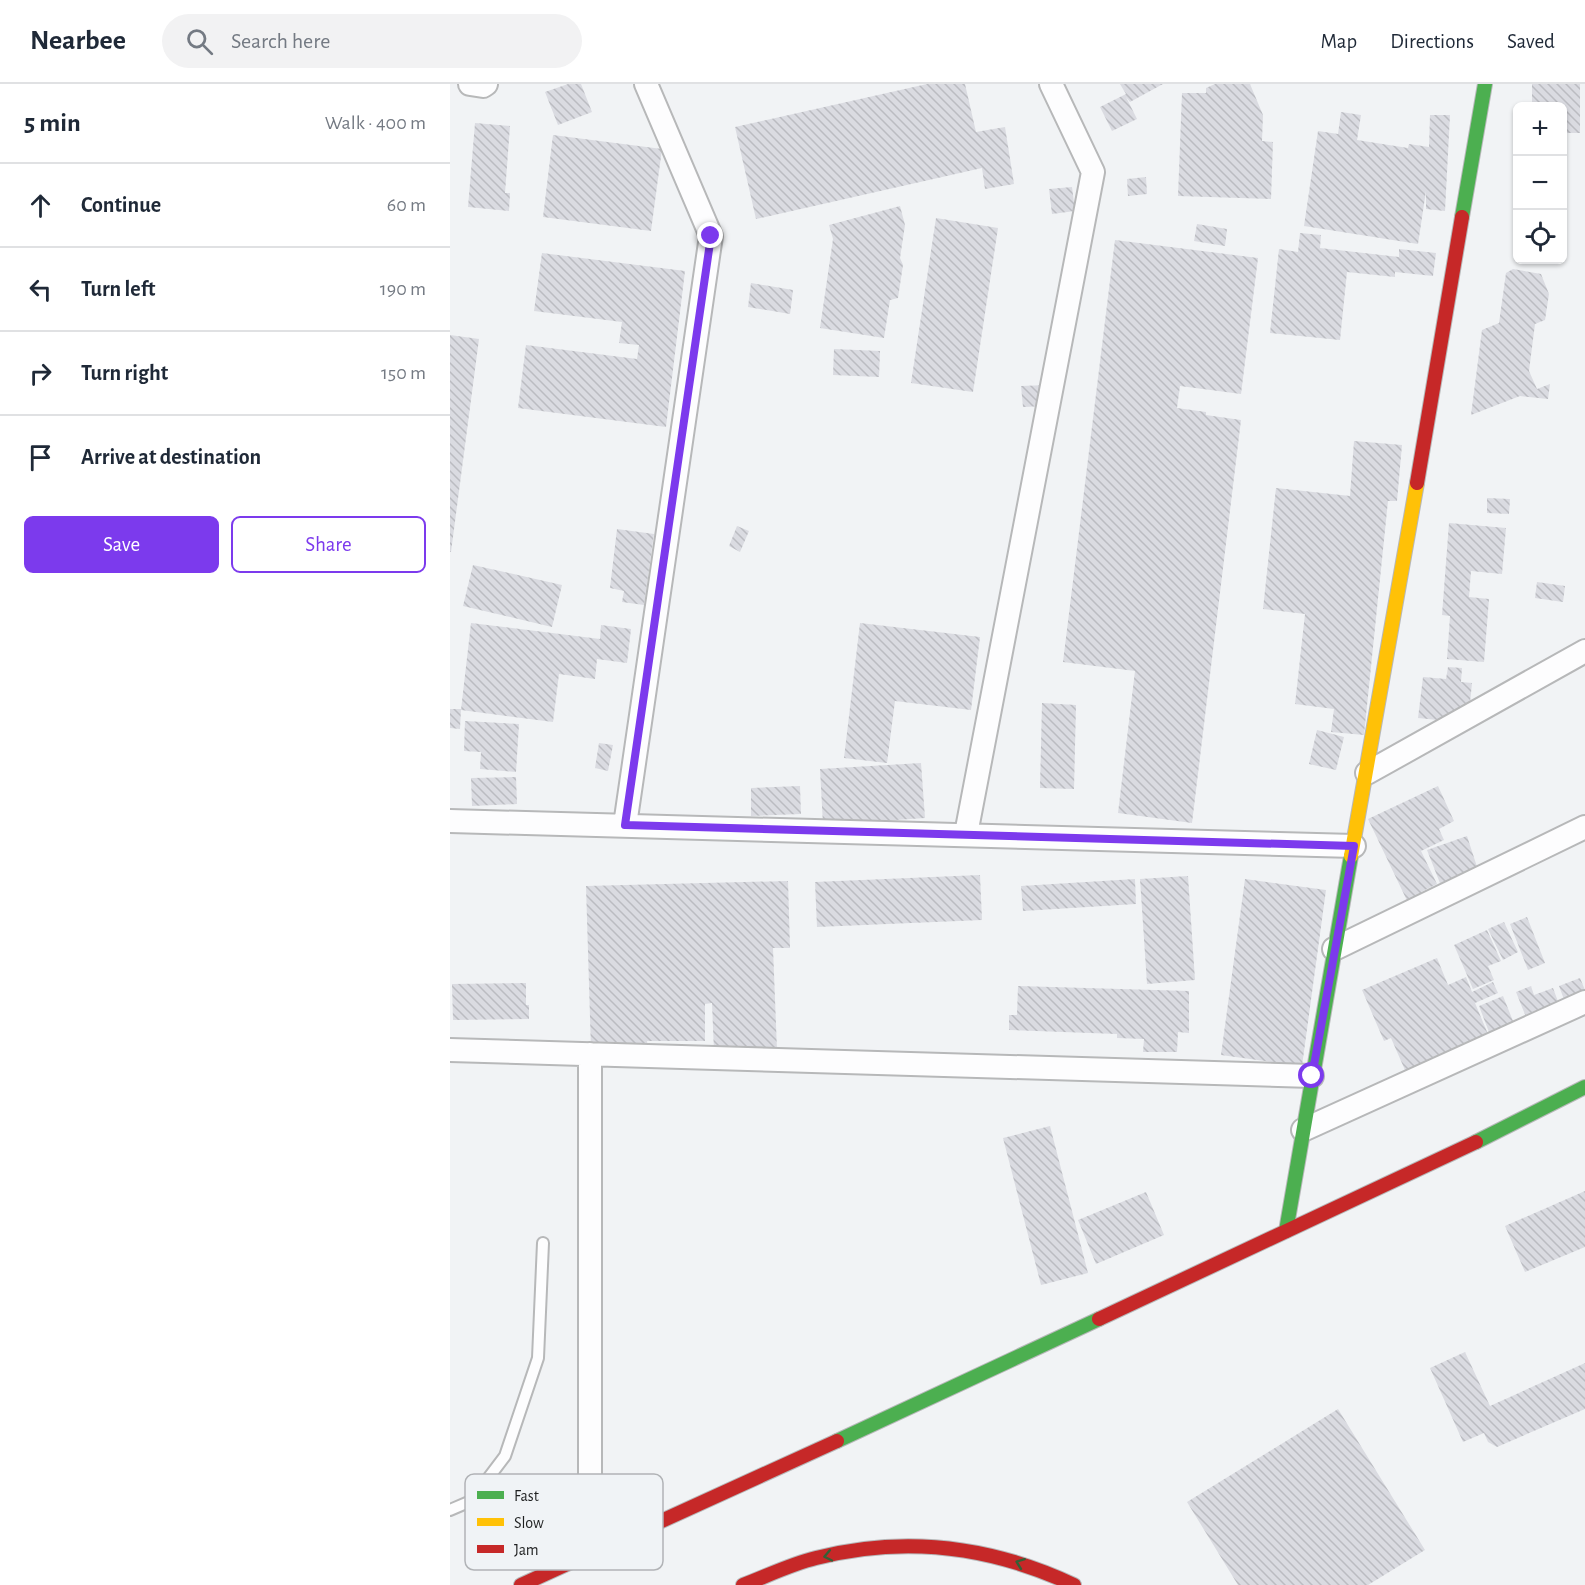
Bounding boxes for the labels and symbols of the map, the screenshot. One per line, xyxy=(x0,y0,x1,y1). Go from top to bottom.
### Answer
route end xyxy=(697,222,723,248)
route start xyxy=(1298,1062,1324,1088)
legend xyxy=(465,1474,663,1570)
text: Fast xyxy=(514,1488,539,1504)
text: Slow xyxy=(514,1515,544,1531)
text: Jam xyxy=(514,1542,539,1558)
one-way arrow xyxy=(824,1548,834,1561)
one-way arrow xyxy=(1015,1558,1026,1570)

